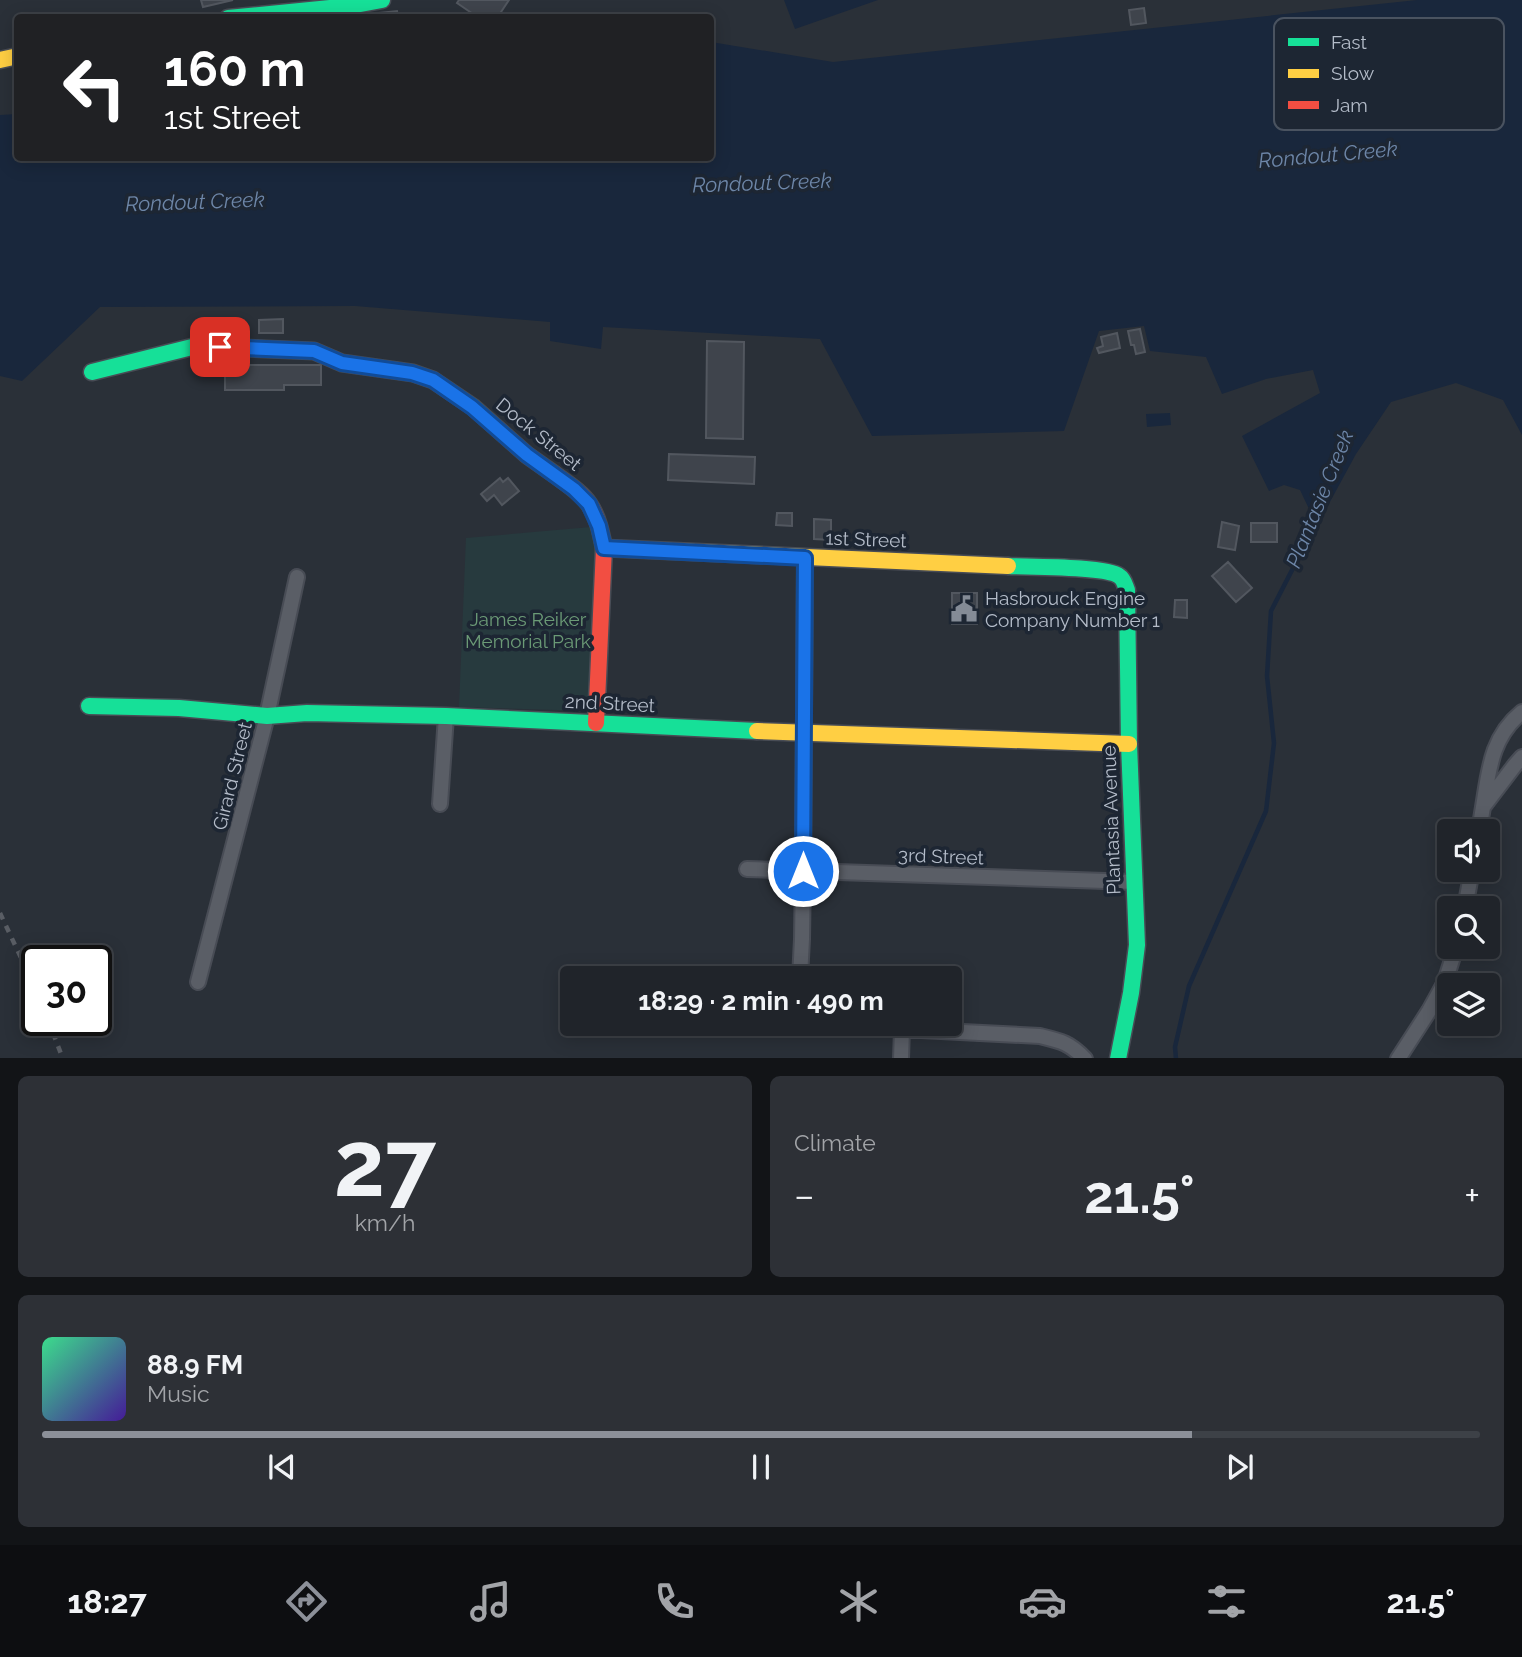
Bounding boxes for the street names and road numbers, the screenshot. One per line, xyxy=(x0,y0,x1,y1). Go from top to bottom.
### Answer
street label: Dock Street xyxy=(492,393,586,475)
street label: 1st Street xyxy=(825,527,908,551)
street label: 2nd Street xyxy=(564,690,656,716)
street label: Girard Street xyxy=(208,719,256,832)
street label: Plantasia Avenue xyxy=(1097,745,1125,895)
street label: 3rd Street xyxy=(898,844,985,869)

